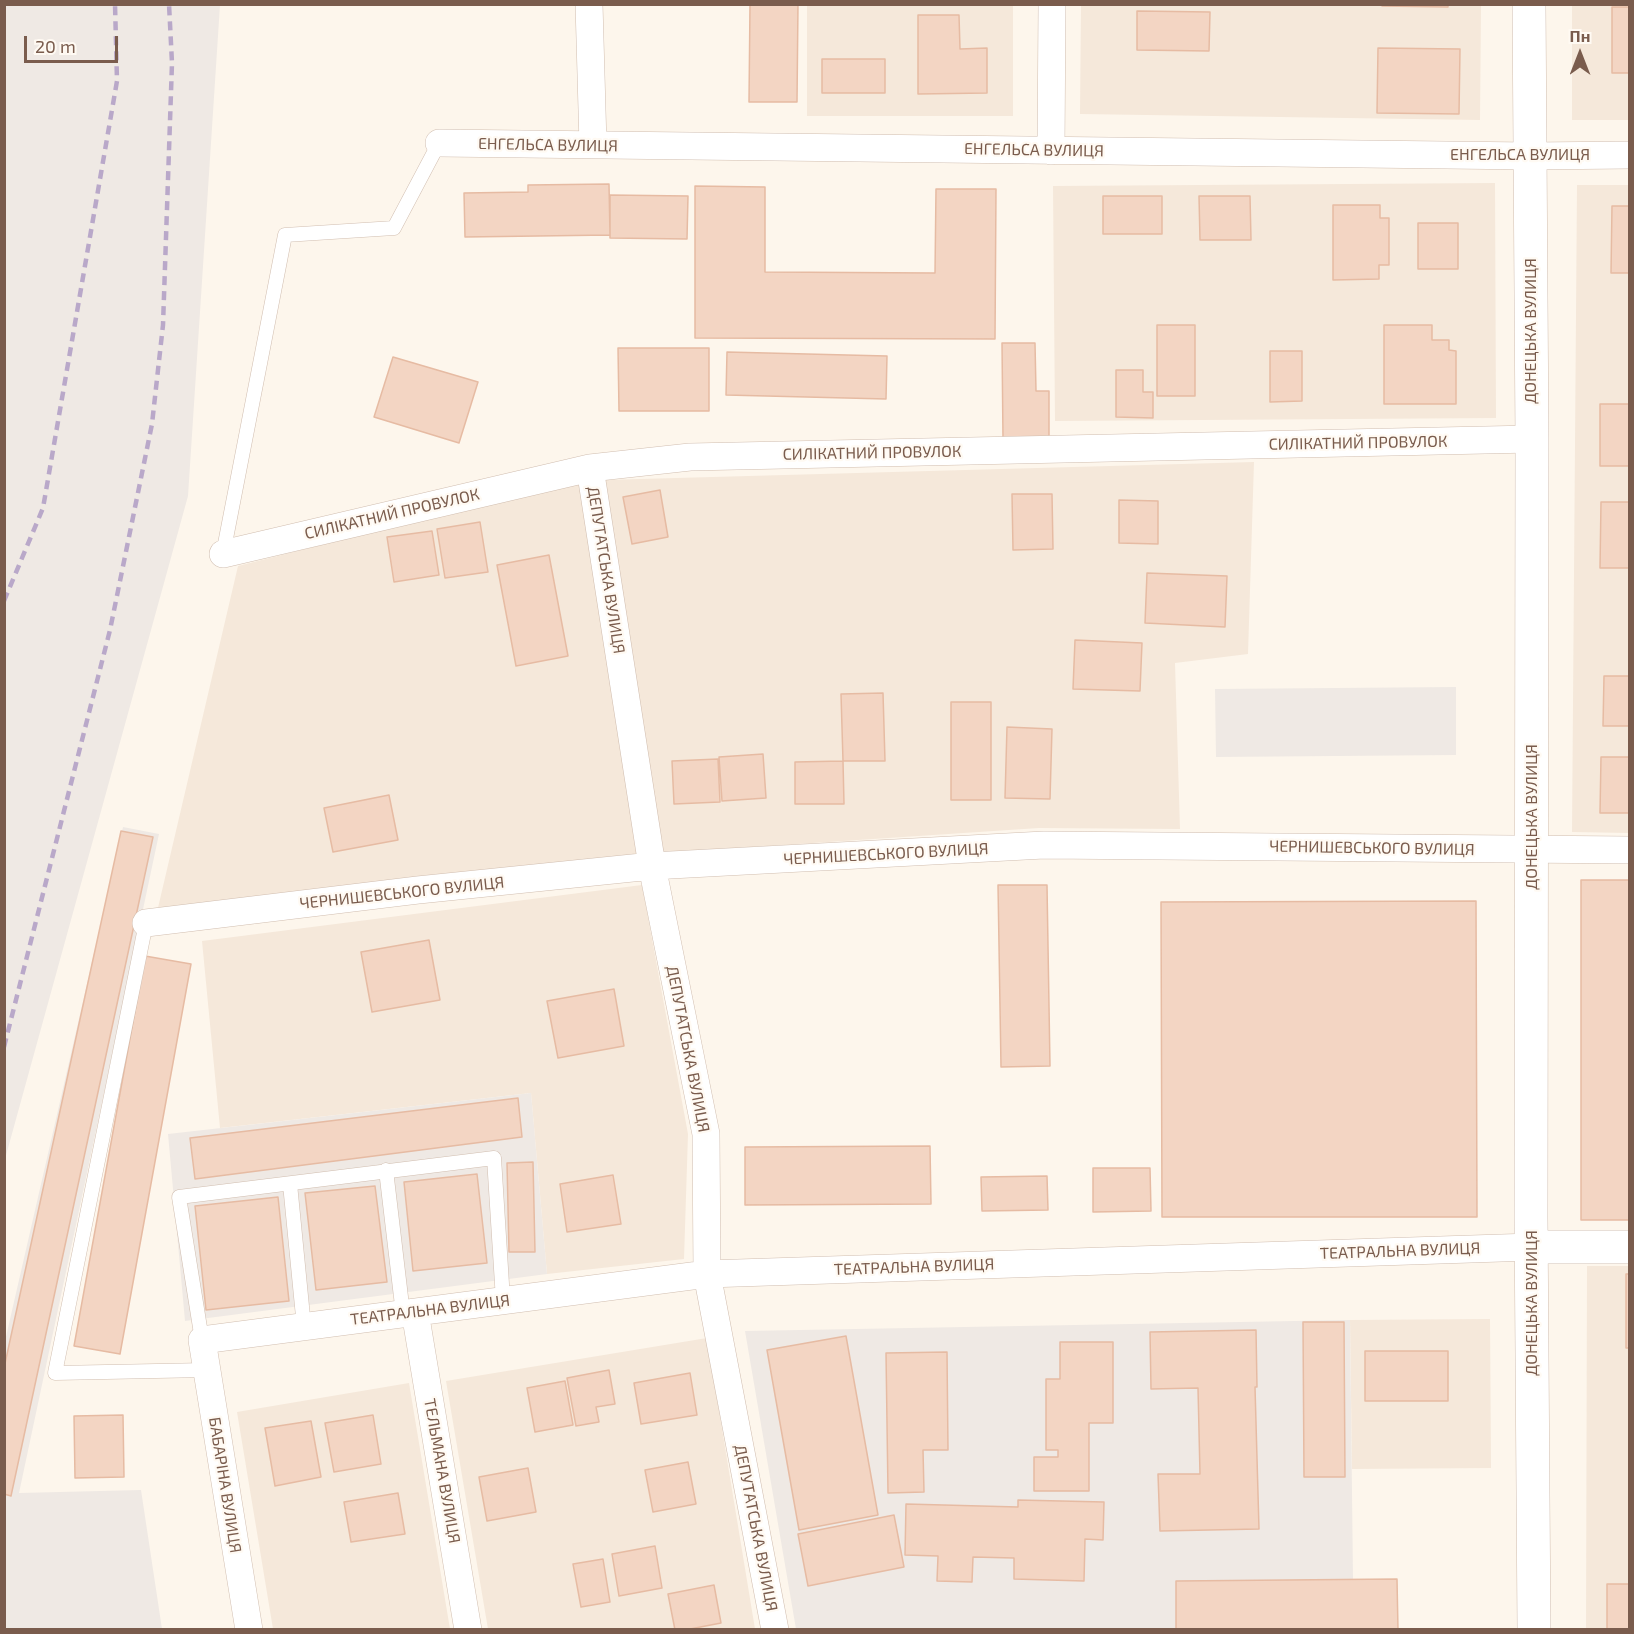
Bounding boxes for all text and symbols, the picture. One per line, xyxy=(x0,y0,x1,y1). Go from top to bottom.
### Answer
scale bar xyxy=(27,24,122,62)
north arrow xyxy=(1550,24,1610,84)
text: Пн xyxy=(1570,26,1590,45)
text: 20 m xyxy=(35,35,76,57)
street label: ЕНГЕЛЬСА ВУЛИЦЯ xyxy=(478,134,618,156)
street label: ЕНГЕЛЬСА ВУЛИЦЯ xyxy=(964,139,1104,161)
street label: ЕНГЕЛЬСА ВУЛИЦЯ xyxy=(1450,145,1590,165)
street label: ДОНЕЦЬКА ВУЛИЦЯ xyxy=(1521,258,1541,404)
street label: СИЛІКАТНИЙ ПРОВУЛОК xyxy=(1268,432,1448,454)
street label: СИЛІКАТНИЙ ПРОВУЛОК xyxy=(782,442,962,464)
street label: СИЛІКАТНИЙ ПРОВУЛОК xyxy=(303,485,481,543)
street label: ДЕПУТАТСЬКА ВУЛИЦЯ xyxy=(583,485,629,655)
street label: ДОНЕЦЬКА ВУЛИЦЯ xyxy=(1522,744,1542,890)
street label: ЧЕРНИШЕВСЬКОГО ВУЛИЦЯ xyxy=(1269,837,1475,859)
street label: ЧЕРНИШЕВСЬКОГО ВУЛИЦЯ xyxy=(783,839,989,869)
street label: ЧЕРНИШЕВСЬКОГО ВУЛИЦЯ xyxy=(299,873,505,913)
street label: ДЕПУТАТСЬКА ВУЛИЦЯ xyxy=(662,964,714,1134)
street label: ДОНЕЦЬКА ВУЛИЦЯ xyxy=(1522,1230,1542,1376)
street label: ТЕАТРАЛЬНА ВУЛИЦЯ xyxy=(1319,1239,1481,1263)
street label: ТЕАТРАЛЬНА ВУЛИЦЯ xyxy=(833,1255,995,1279)
street label: ТЕАТРАЛЬНА ВУЛИЦЯ xyxy=(349,1291,511,1329)
street label: ТЕЛЬМАНА ВУЛИЦЯ xyxy=(420,1397,464,1545)
street label: БАБАРІНА ВУЛИЦЯ xyxy=(205,1416,245,1554)
street label: ДЕПУТАТСЬКА ВУЛИЦЯ xyxy=(730,1443,782,1613)

